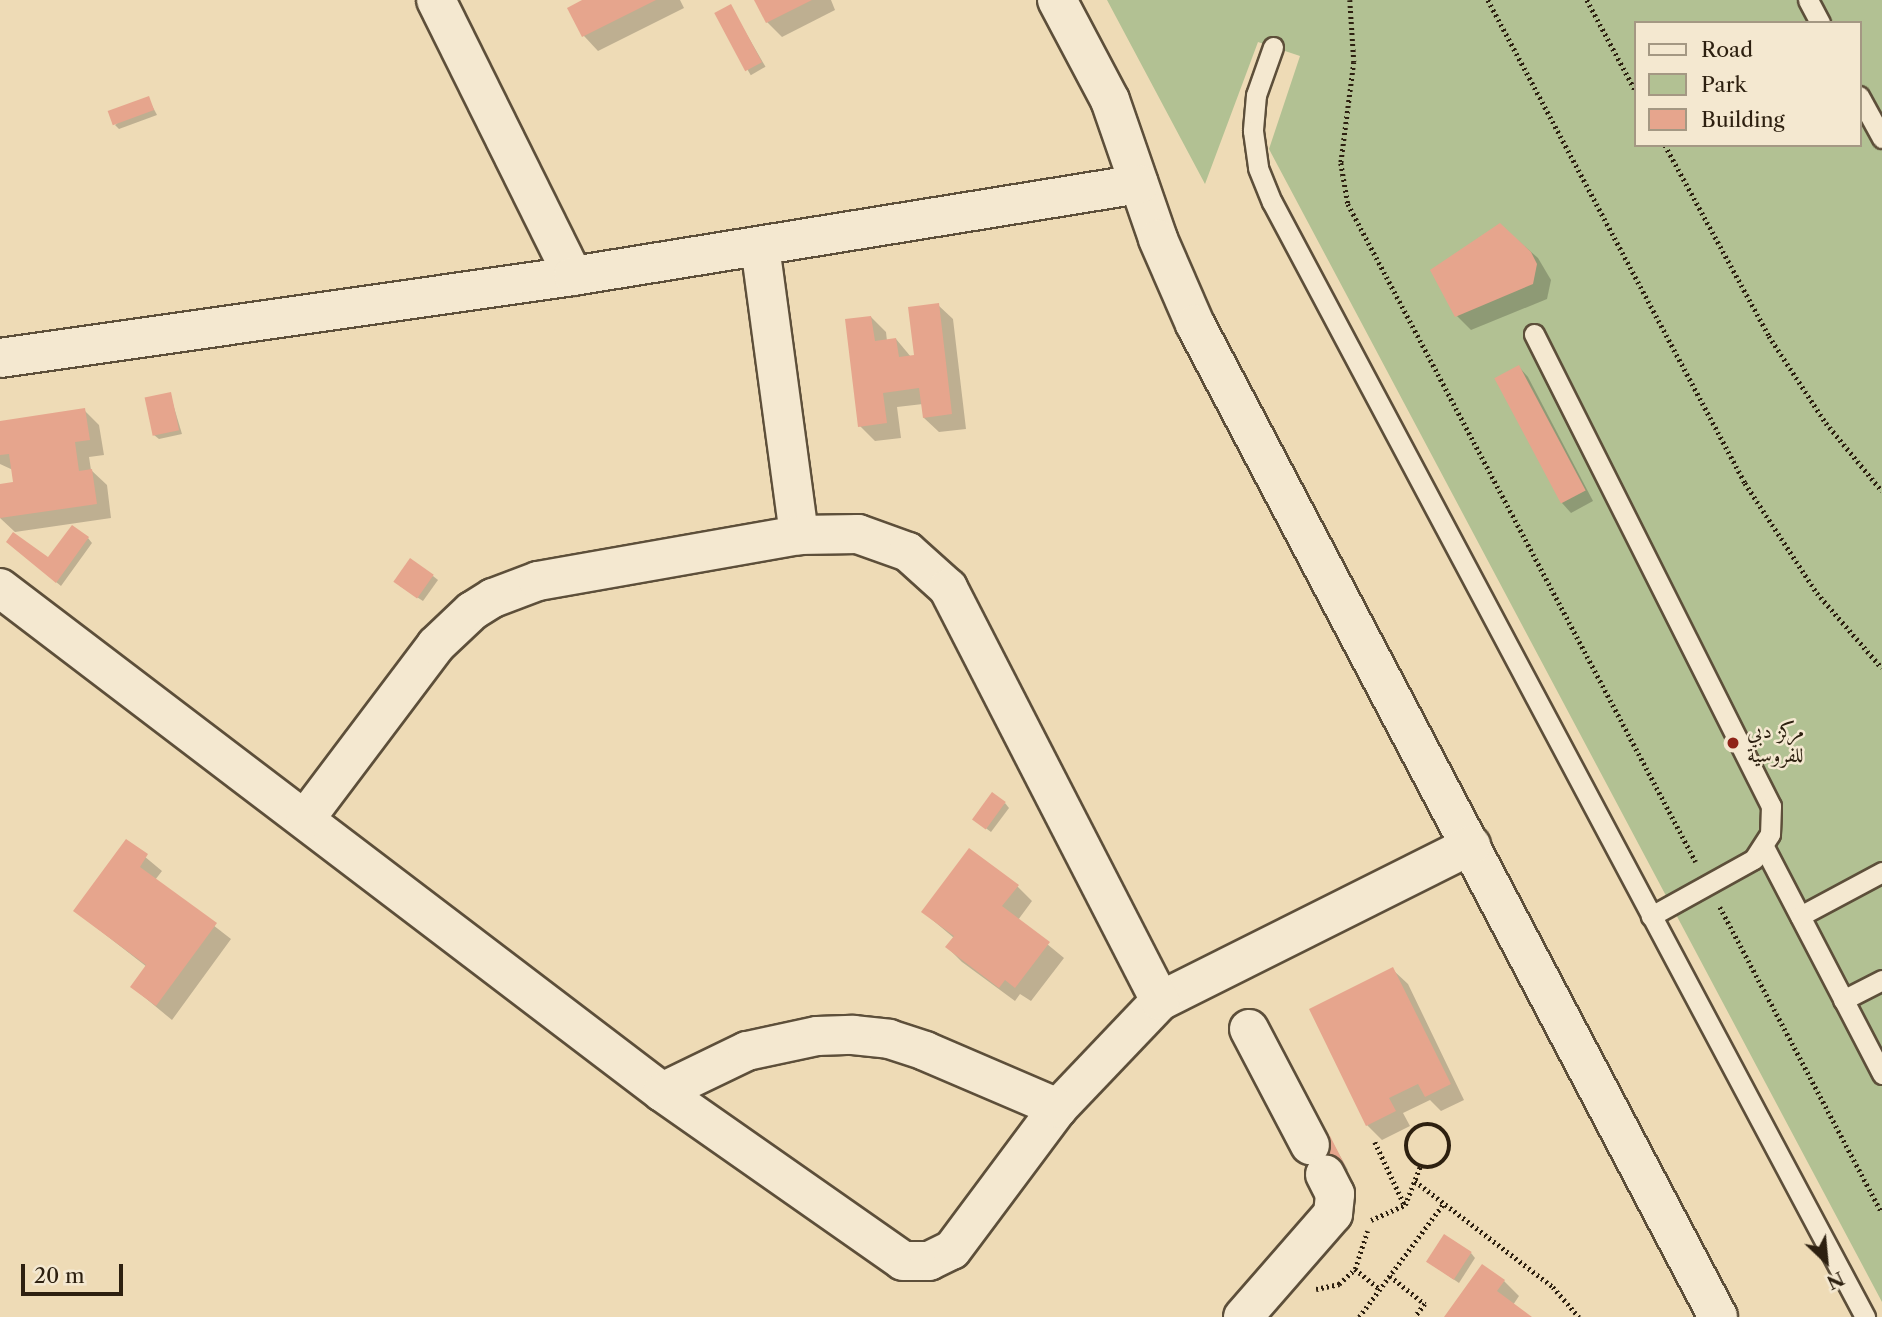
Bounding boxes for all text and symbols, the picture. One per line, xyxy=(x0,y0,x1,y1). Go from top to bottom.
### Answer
legend xyxy=(1633,21,1861,147)
text: Road xyxy=(1701,37,1753,62)
text: Park xyxy=(1701,72,1747,97)
text: Building xyxy=(1701,107,1785,132)
place label: مركز دبي للفروسية xyxy=(1747,718,1804,768)
marker: مركز دبي للفروسية xyxy=(1725,735,1741,751)
north arrow xyxy=(1791,1226,1861,1296)
scale bar xyxy=(24,1250,126,1294)
text: 20 m xyxy=(34,1263,85,1288)
text: N xyxy=(1823,1266,1848,1294)

